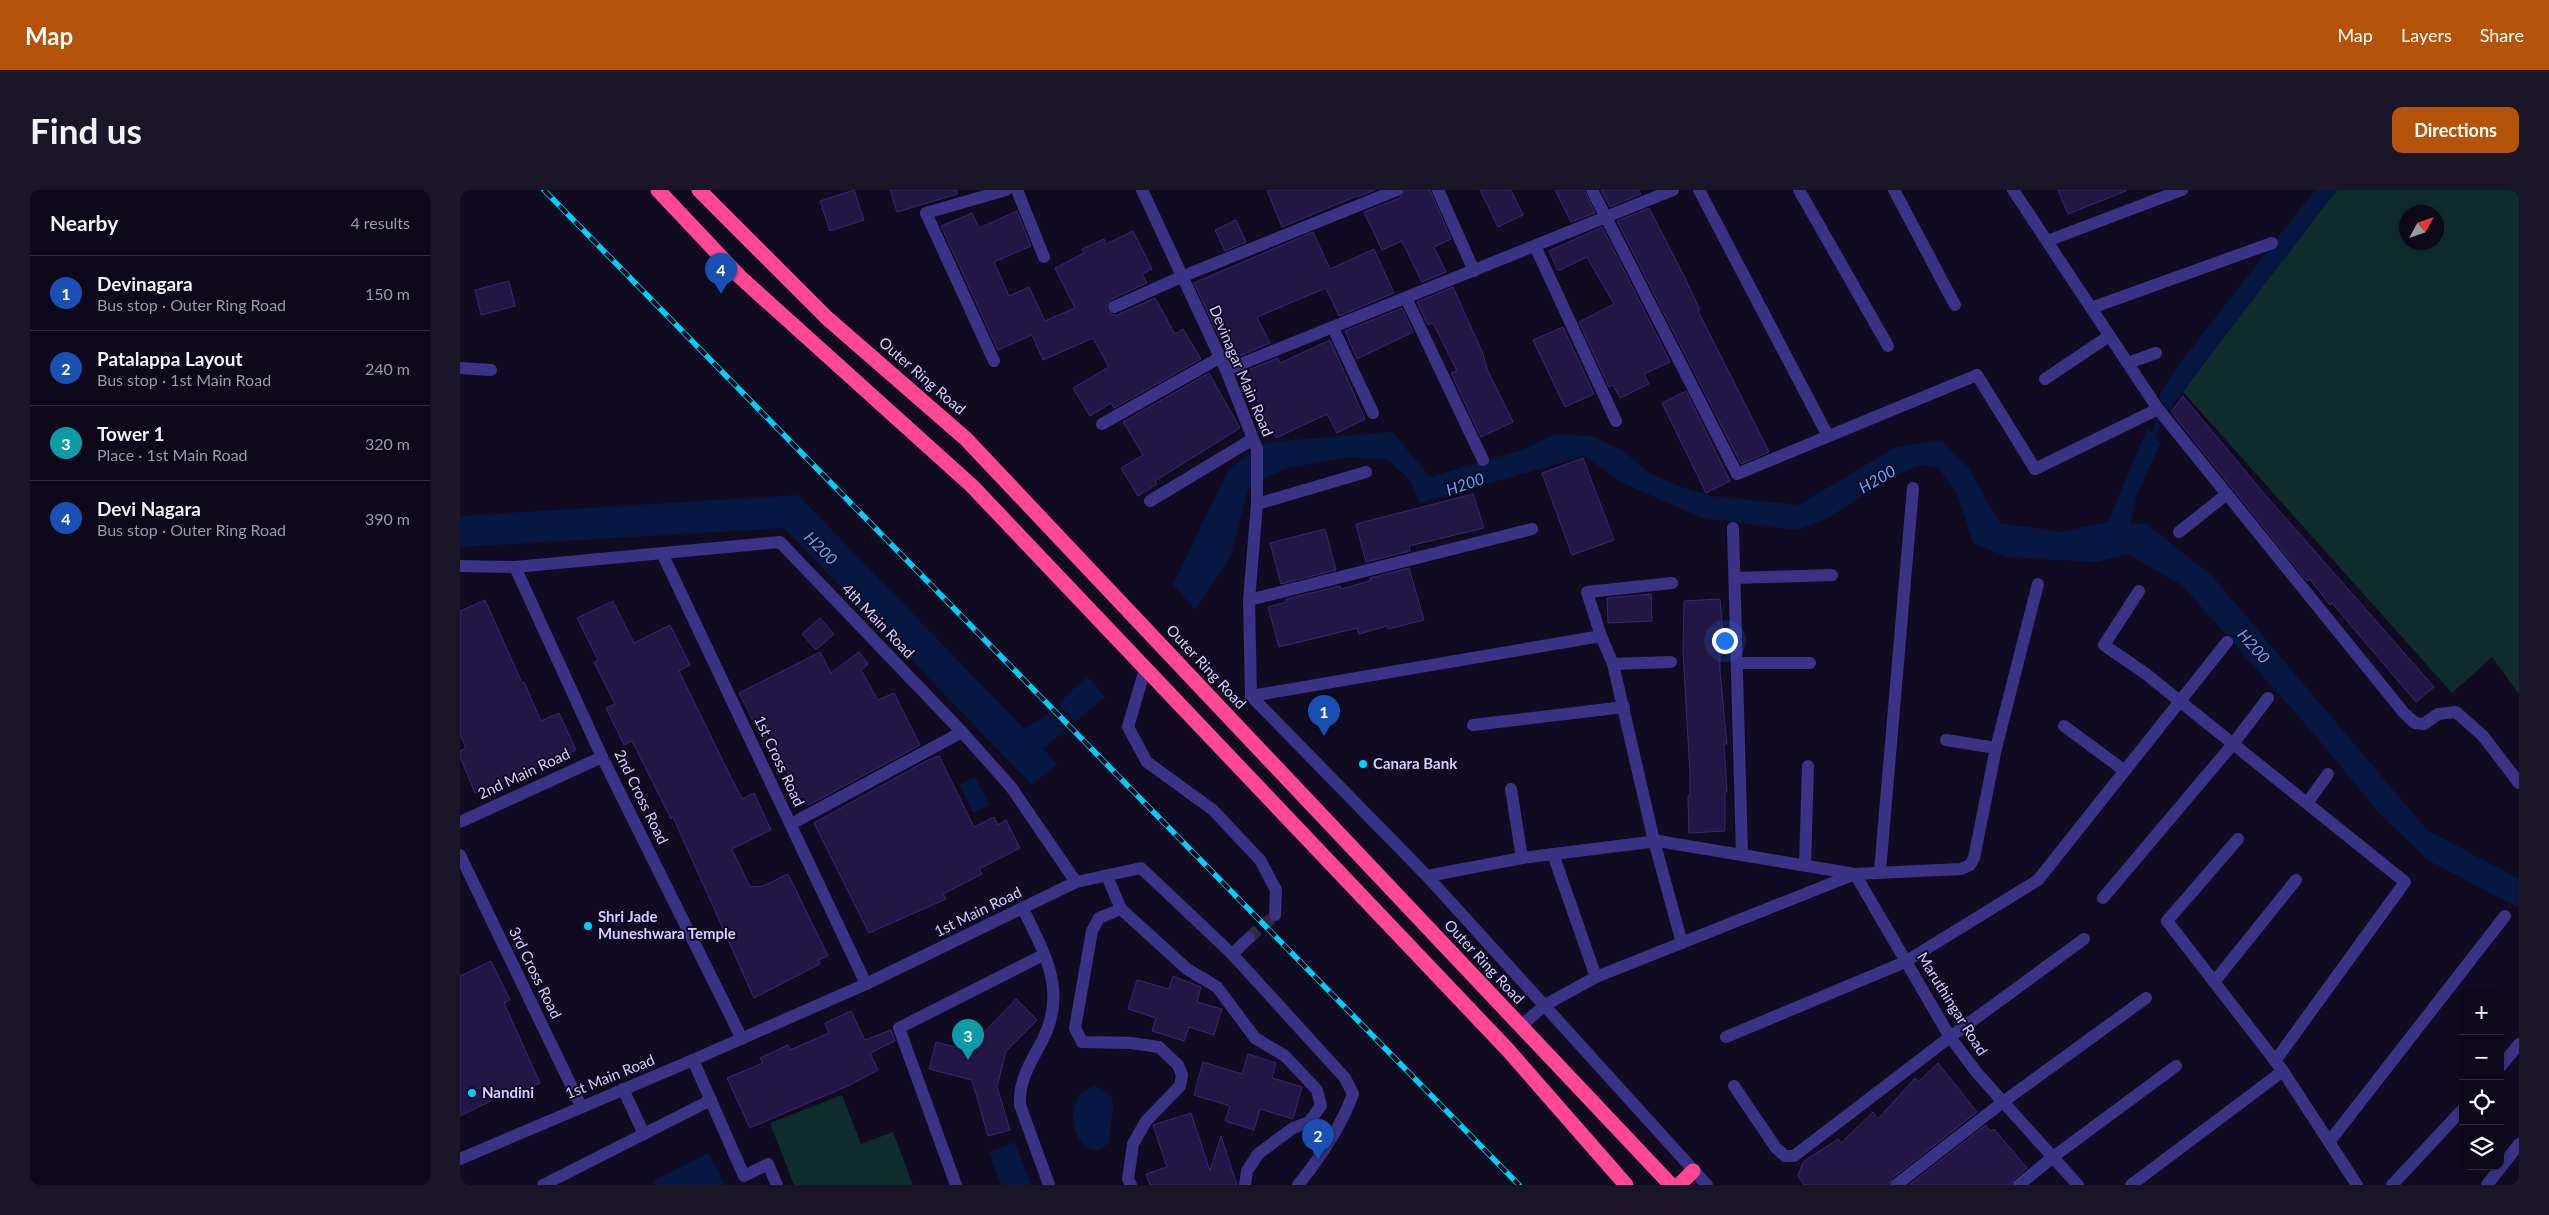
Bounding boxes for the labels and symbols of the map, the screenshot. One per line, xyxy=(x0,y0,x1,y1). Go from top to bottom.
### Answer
north arrow xyxy=(2399,205,2444,250)
pin: 4 xyxy=(705,253,737,294)
street label: Devinagar Main Road xyxy=(1206,302,1278,439)
street label: Outer Ring Road xyxy=(876,333,970,418)
water label: H200 xyxy=(1855,461,1898,497)
water label: H200 xyxy=(1443,468,1486,499)
water label: H200 xyxy=(801,527,842,568)
street label: 4th Main Road xyxy=(839,579,919,661)
street label: Outer Ring Road xyxy=(1163,620,1250,712)
water label: H200 xyxy=(2234,625,2274,667)
your location xyxy=(1712,628,1738,654)
pin: 1 xyxy=(1308,695,1340,736)
street label: 1st Cross Road xyxy=(751,712,809,809)
street label: 2nd Main Road xyxy=(475,744,572,802)
street label: 2nd Cross Road xyxy=(611,746,673,847)
place label: Canara Bank xyxy=(1373,754,1458,772)
marker: Canara Bank xyxy=(1357,758,1369,770)
street label: 1st Main Road xyxy=(931,882,1024,940)
place label: Shri Jade Muneshwara Temple xyxy=(598,907,736,942)
street label: Outer Ring Road xyxy=(1441,915,1528,1007)
marker: Shri Jade Muneshwara Temple xyxy=(582,920,594,932)
street label: 3rd Cross Road xyxy=(506,924,566,1021)
street label: Maruthingar Road xyxy=(1914,949,1992,1058)
pin: 3 xyxy=(952,1019,984,1060)
street label: 1st Main Road xyxy=(562,1050,657,1102)
place label: Nandini xyxy=(482,1083,534,1101)
marker: Nandini xyxy=(466,1087,478,1099)
pin: 2 xyxy=(1302,1119,1334,1160)

